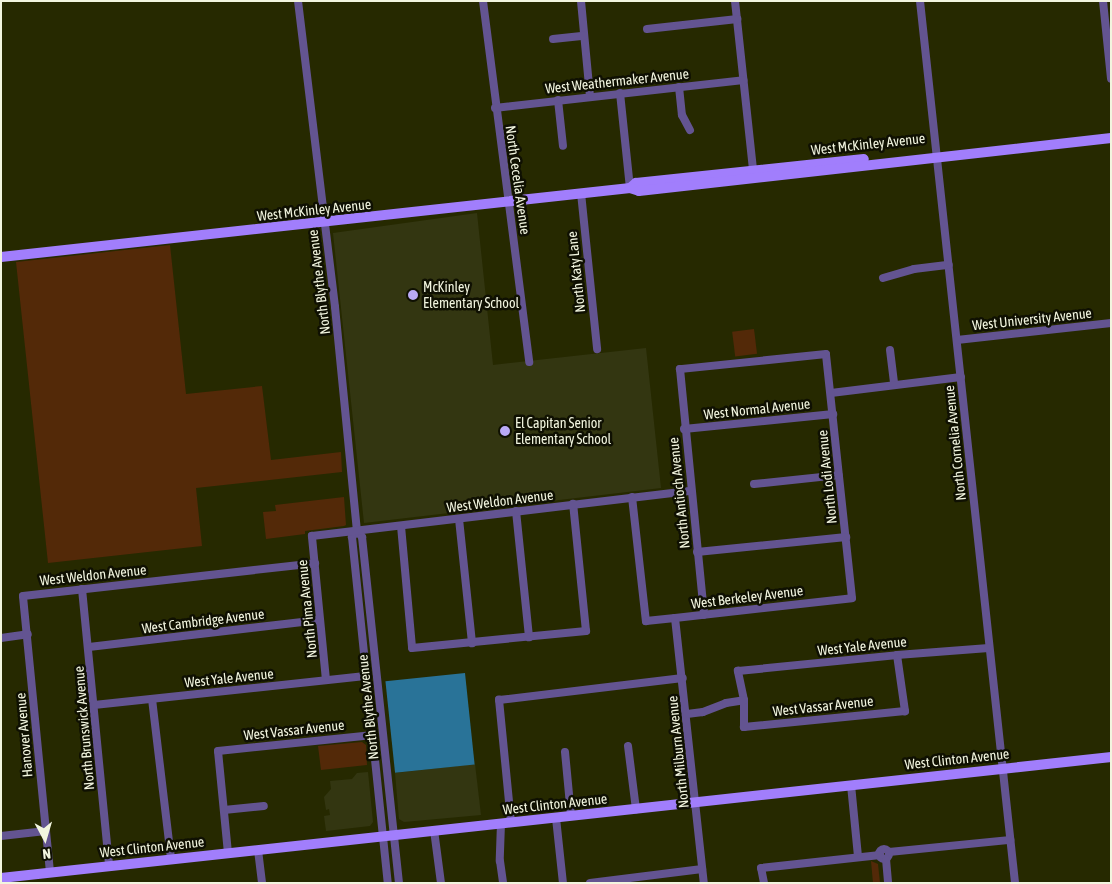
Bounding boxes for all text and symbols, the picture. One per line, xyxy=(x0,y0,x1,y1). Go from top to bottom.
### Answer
street label: West Weathermaker Avenue xyxy=(544,65,690,97)
street label: North Cecelia Avenue xyxy=(502,124,534,236)
street label: West McKinley Avenue xyxy=(810,130,926,158)
street label: West McKinley Avenue xyxy=(256,196,372,224)
street label: North Blythe Avenue xyxy=(304,229,334,335)
street label: North Katy Lane xyxy=(563,231,589,313)
place label: McKinley Elementary School xyxy=(423,279,519,312)
marker: McKinley Elementary School xyxy=(407,289,419,301)
street label: West University Avenue xyxy=(971,304,1093,334)
street label: North Cornelia Avenue xyxy=(941,385,969,501)
street label: West Normal Avenue xyxy=(703,395,811,423)
place label: El Capitan Senior Elementary School xyxy=(515,415,611,448)
marker: El Capitan Senior Elementary School xyxy=(499,425,511,437)
street label: North Lodi Avenue xyxy=(814,429,840,525)
street label: North Antioch Avenue xyxy=(665,437,693,549)
street label: West Weldon Avenue xyxy=(446,486,554,516)
street label: North Pima Avenue xyxy=(293,559,321,659)
street label: West Weldon Avenue xyxy=(39,561,147,589)
street label: West Berkeley Avenue xyxy=(690,582,804,612)
street label: West Cambridge Avenue xyxy=(141,605,265,637)
street label: West Yale Avenue xyxy=(817,633,907,659)
street label: North Blythe Avenue xyxy=(354,654,382,760)
street label: North Brunswick Avenue xyxy=(70,665,98,791)
street label: West Yale Avenue xyxy=(184,665,274,691)
street label: Hanover Avenue xyxy=(12,692,36,778)
street label: West Vassar Avenue xyxy=(772,692,874,720)
street label: North Milburn Avenue xyxy=(664,695,692,809)
street label: West Vassar Avenue xyxy=(243,716,345,744)
street label: West Clinton Avenue xyxy=(904,745,1010,773)
street label: West Clinton Avenue xyxy=(502,790,608,818)
north arrow xyxy=(20,814,70,864)
street label: West Clinton Avenue xyxy=(99,833,205,861)
text: N xyxy=(42,846,52,862)

